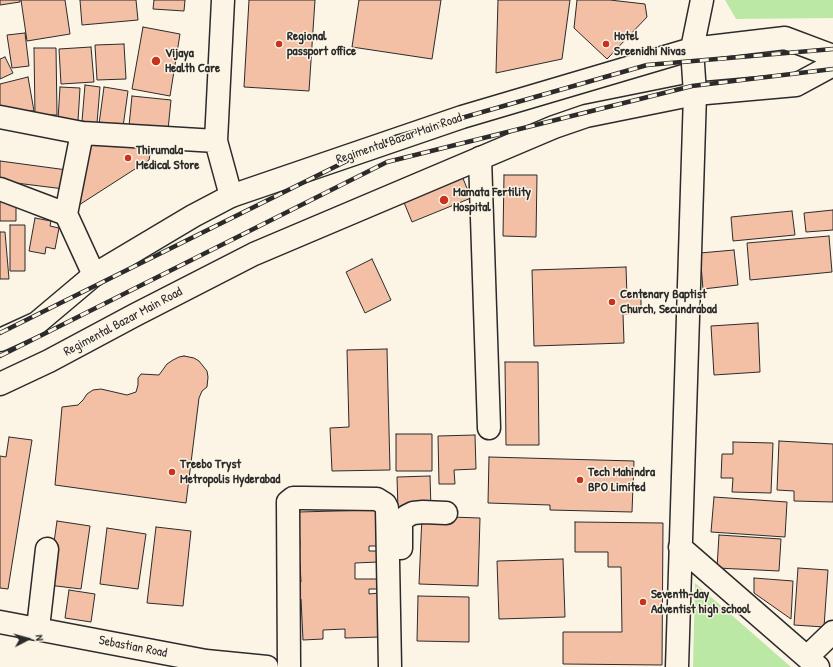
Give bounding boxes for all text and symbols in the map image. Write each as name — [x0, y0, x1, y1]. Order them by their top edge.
place label: Regional passport office — [287, 29, 356, 60]
place label: Hotel Sreenidhi Nivas — [614, 29, 686, 60]
marker: Regional passport office — [274, 39, 284, 49]
marker: Hotel Sreenidhi Nivas — [601, 39, 611, 49]
place label: Vijaya Health Care — [165, 46, 220, 77]
marker: Vijaya Health Care — [150, 55, 162, 67]
street label: Regimental Bazar Main Road — [334, 110, 464, 168]
place label: Thirumala Medical Store — [136, 143, 199, 174]
marker: Thirumala Medical Store — [123, 153, 133, 163]
place label: Mamata Fertility Hospital — [453, 185, 531, 216]
marker: Mamata Fertility Hospital — [438, 194, 450, 206]
street label: Regimental Bazar Main Road — [61, 284, 185, 360]
place label: Centenary Baptist Church, Secundrabad — [620, 287, 717, 318]
marker: Centenary Baptist Church, Secundrabad — [607, 297, 617, 307]
place label: Treebo Tryst Metropolis Hyderabad — [180, 457, 280, 488]
place label: Tech Mahindra BPO Limited — [588, 465, 655, 496]
marker: Treebo Tryst Metropolis Hyderabad — [167, 467, 177, 477]
marker: Tech Mahindra BPO Limited — [575, 475, 585, 485]
place label: Seventh-day Adventist high school — [651, 587, 751, 618]
marker: Seventh-day Adventist high school — [638, 597, 648, 607]
north arrow — [8, 619, 48, 659]
street label: Sebastian Road — [98, 633, 168, 661]
text: N — [33, 634, 47, 641]

